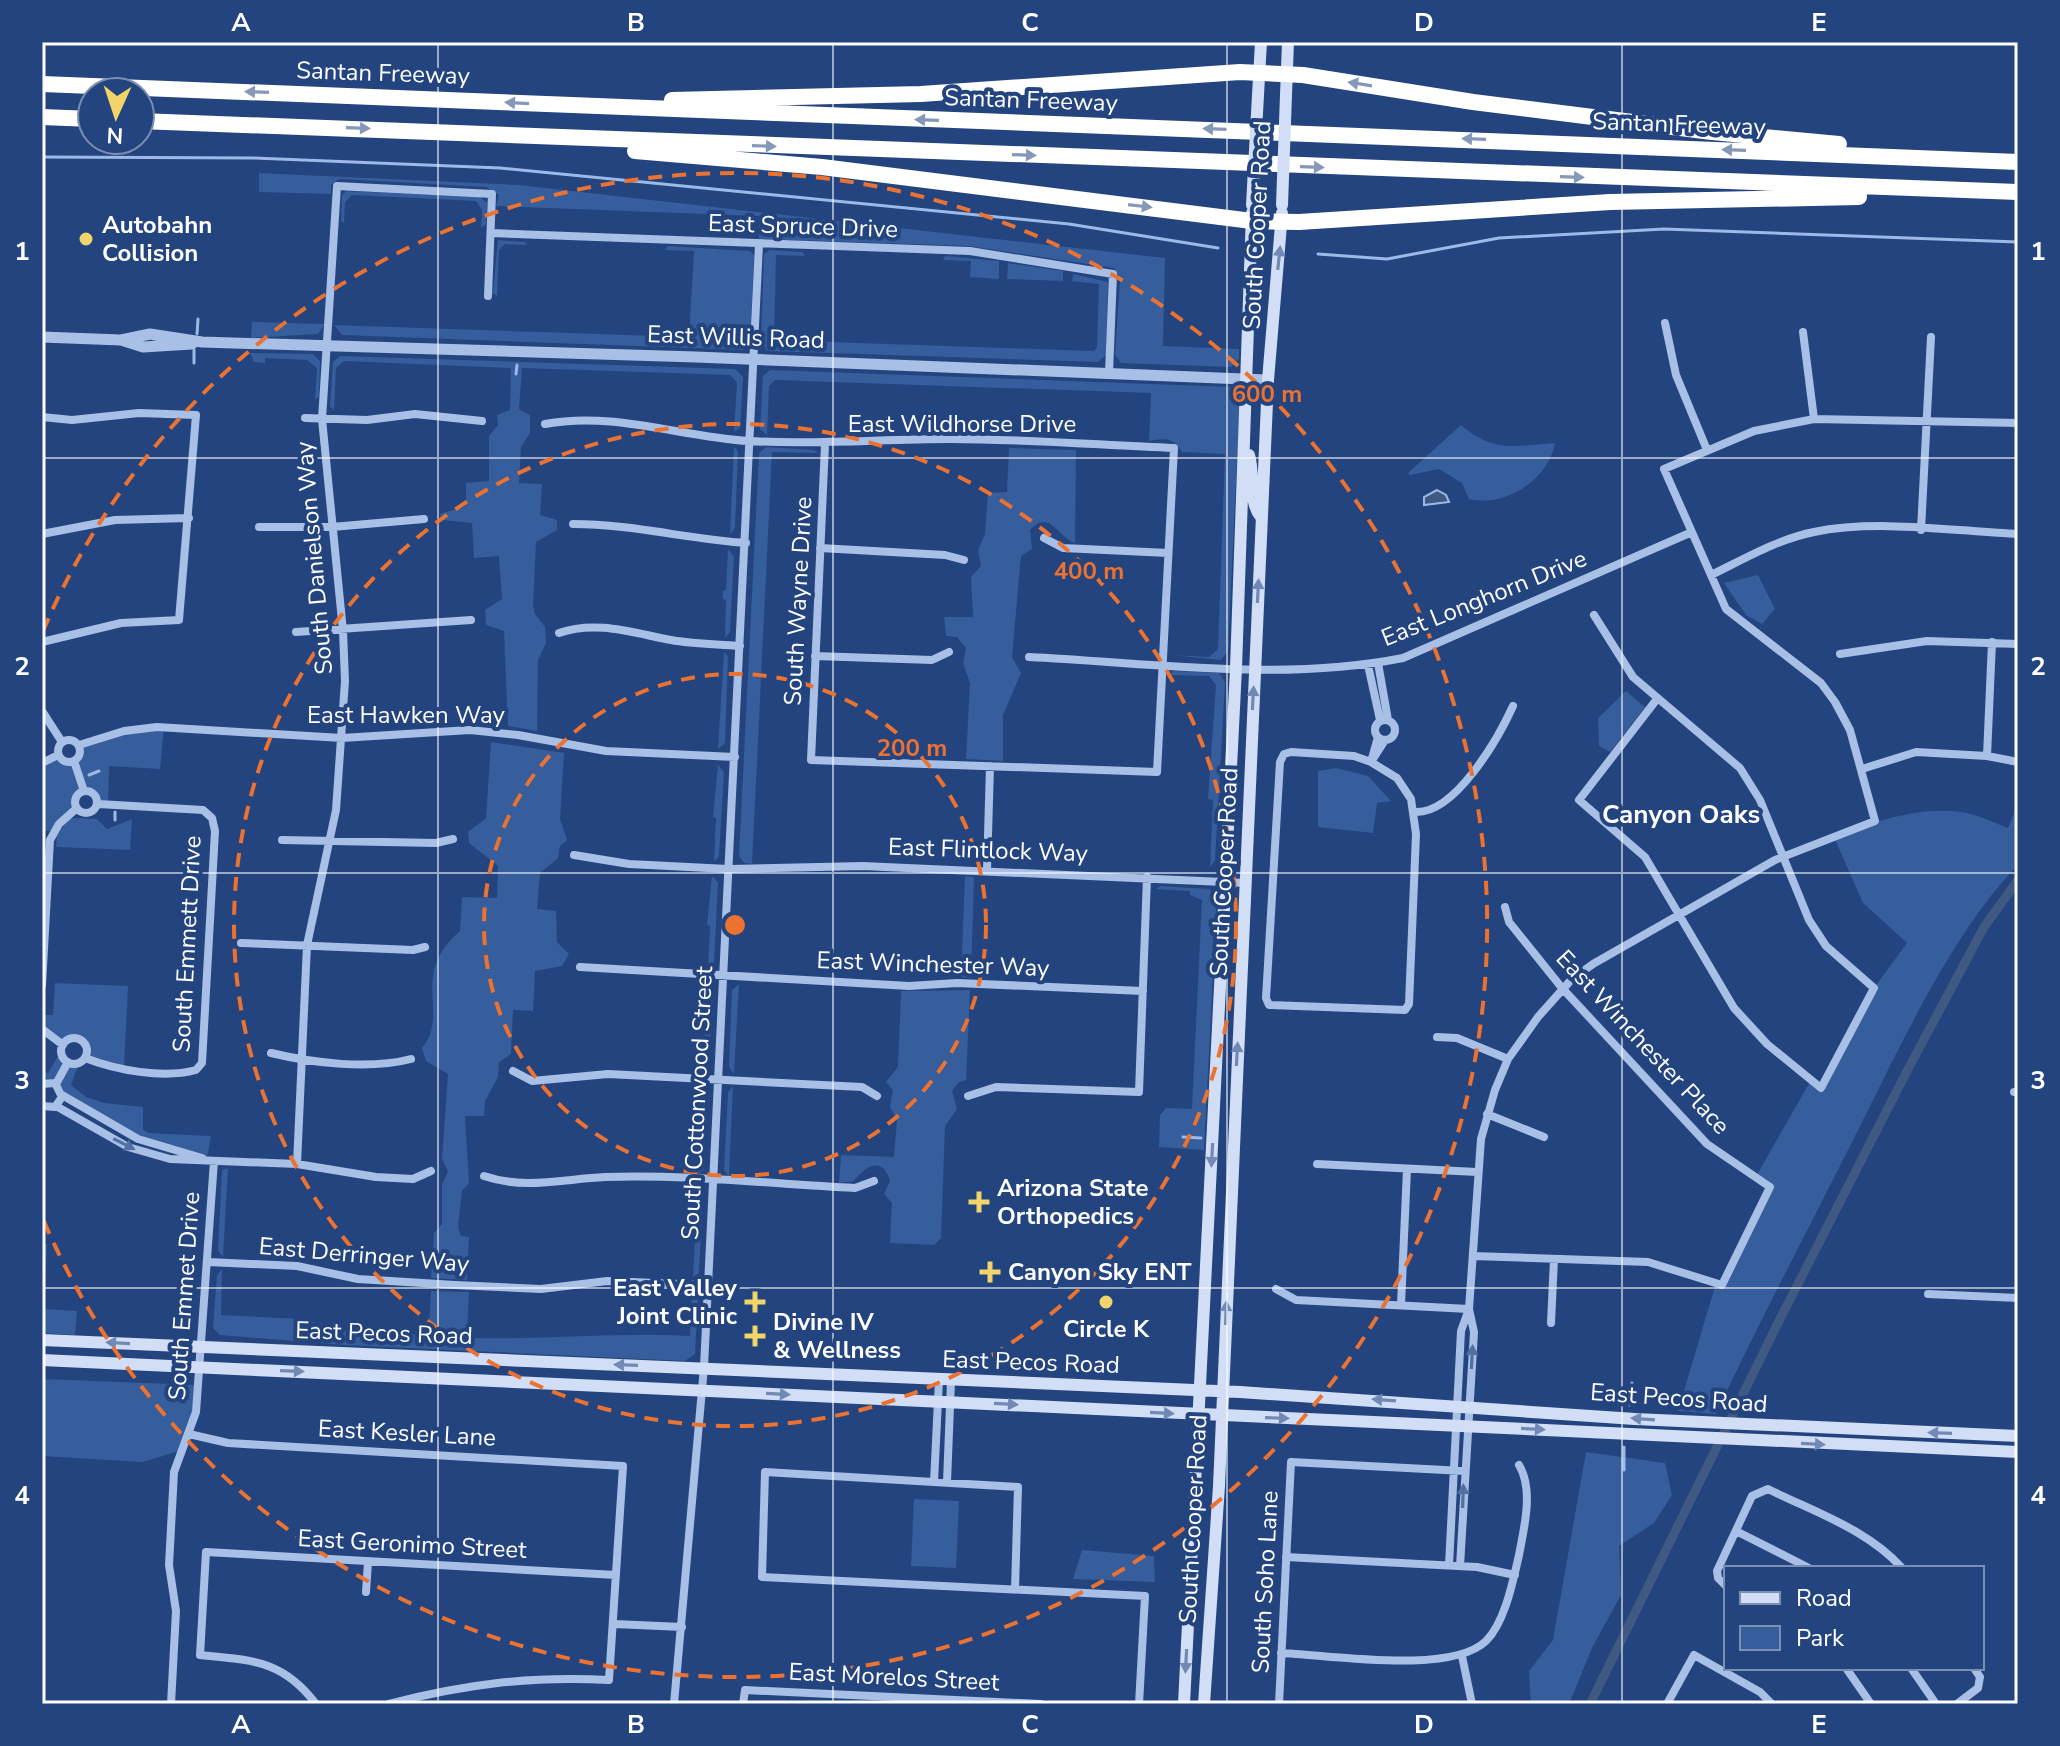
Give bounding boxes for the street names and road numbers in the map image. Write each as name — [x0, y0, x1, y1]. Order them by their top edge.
street label: Santan Freeway — [296, 54, 471, 92]
street label: Santan Freeway — [944, 81, 1119, 119]
street label: Santan Freeway — [1592, 105, 1767, 143]
street label: South Cooper Road — [1236, 120, 1278, 330]
street label: East Spruce Drive — [707, 207, 899, 245]
street label: East Willis Road — [647, 318, 825, 356]
street label: East Wildhorse Drive — [848, 408, 1076, 440]
street label: South Danielson Way — [288, 439, 340, 676]
street label: South Wayne Drive — [777, 496, 819, 706]
street label: East Longhorn Drive — [1377, 542, 1591, 654]
street label: East Hawken Way — [307, 699, 506, 731]
street label: South Cooper Road — [1203, 767, 1245, 977]
street label: East Flintlock Way — [888, 831, 1089, 870]
street label: South Emmett Drive — [165, 835, 209, 1053]
street label: East Winchester Place — [1549, 943, 1737, 1141]
street label: East Winchester Way — [816, 944, 1051, 984]
street label: South Cottonwood Street — [674, 965, 720, 1241]
street label: South Emmet Drive — [161, 1191, 207, 1401]
street label: East Derringer Way — [257, 1230, 471, 1280]
street label: East Pecos Road — [295, 1314, 473, 1352]
street label: East Pecos Road — [942, 1343, 1120, 1381]
street label: East Pecos Road — [1589, 1376, 1769, 1420]
street label: East Kesler Lane — [317, 1412, 497, 1454]
street label: South Cooper Road — [1172, 1414, 1214, 1624]
street label: South Soho Lane — [1244, 1490, 1286, 1674]
street label: East Geronimo Street — [297, 1522, 528, 1566]
street label: East Morelos Street — [788, 1655, 1001, 1699]

